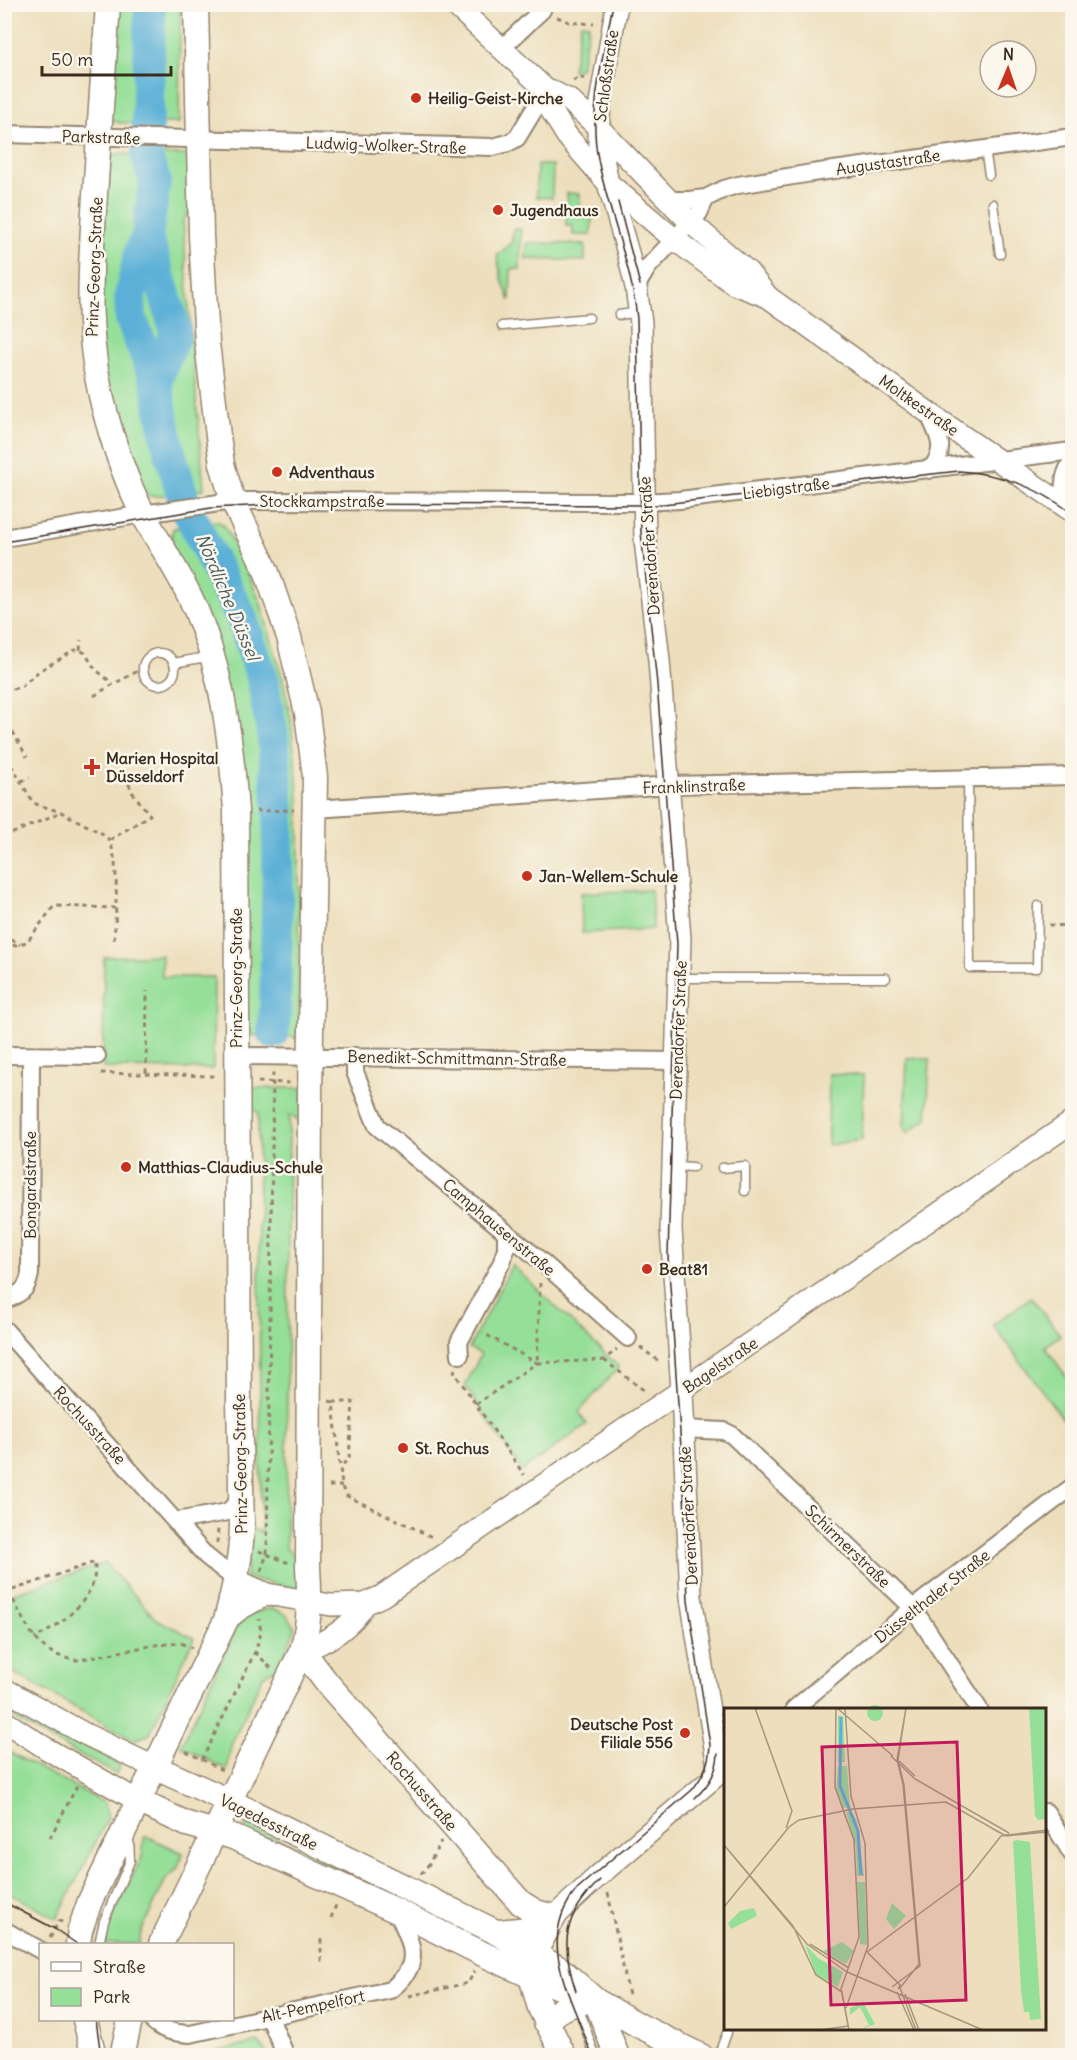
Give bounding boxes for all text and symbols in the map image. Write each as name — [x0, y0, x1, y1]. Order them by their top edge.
street label: Schloßstraße — [590, 29, 622, 123]
scale bar — [42, 39, 171, 77]
north arrow — [978, 39, 1038, 99]
text: N — [1003, 44, 1014, 64]
text: 50 m — [51, 48, 93, 71]
place label: Heilig-Geist-Kirche — [428, 88, 564, 109]
marker: Heilig-Geist-Kirche — [409, 91, 423, 105]
street label: Parkstraße — [61, 126, 141, 148]
street label: Ludwig-Wolker-Straße — [305, 132, 467, 158]
street label: Augustastraße — [835, 145, 941, 179]
street label: Prinz-Georg-Straße — [82, 196, 106, 338]
place label: Jugendhaus — [510, 200, 599, 221]
marker: Jugendhaus — [491, 203, 505, 217]
street label: Moltkestraße — [875, 370, 963, 440]
place label: Adventhaus — [289, 462, 375, 482]
marker: Adventhaus — [270, 465, 284, 479]
street label: Liebigstraße — [741, 473, 831, 503]
street label: Derendorfer Straße — [634, 476, 664, 616]
street label: Stockkampstraße — [259, 491, 385, 511]
water label: Nördliche Düssel — [191, 530, 266, 666]
place label: Marien Hospital Düsseldorf — [106, 748, 218, 786]
marker: Marien Hospital Düsseldorf — [83, 758, 101, 776]
street label: Franklinstraße — [642, 774, 746, 798]
place label: Jan-Wellem-Schule — [539, 866, 679, 886]
marker: Jan-Wellem-Schule — [520, 869, 534, 883]
street label: Prinz-Georg-Straße — [226, 908, 246, 1048]
street label: Derendorfer Straße — [666, 960, 690, 1100]
street label: Benedikt-Schmittmann-Straße — [347, 1046, 567, 1070]
street label: Bongardstraße — [20, 1131, 40, 1239]
place label: Matthias-Claudius-Schule — [138, 1157, 323, 1177]
marker: Matthias-Claudius-Schule — [119, 1160, 133, 1174]
street label: Camphausenstraße — [439, 1174, 559, 1280]
place label: Beat81 — [659, 1259, 708, 1279]
marker: Beat81 — [640, 1262, 654, 1276]
street label: Bagelstraße — [679, 1333, 761, 1397]
street label: Rochusstraße — [50, 1382, 130, 1468]
street label: Prinz-Georg-Straße — [229, 1394, 251, 1534]
place label: St. Rochus — [415, 1438, 489, 1458]
marker: St. Rochus — [396, 1441, 410, 1455]
street label: Derendorfer Straße — [674, 1446, 702, 1586]
street label: Schirmerstraße — [801, 1500, 895, 1592]
street label: Düsselthaler Straße — [870, 1545, 994, 1647]
inset map — [724, 1708, 1047, 2030]
place label: Deutsche Post Filiale 556 — [570, 1714, 674, 1752]
marker: Deutsche Post Filiale 556 — [678, 1726, 692, 1740]
street label: Rochusstraße — [382, 1747, 462, 1835]
street label: Vagedesstraße — [217, 1790, 321, 1854]
legend — [39, 1943, 234, 2021]
text: Straße — [93, 1955, 146, 1978]
text: Park — [93, 1985, 130, 2008]
street label: Alt-Pempelfort — [260, 1985, 367, 2027]

